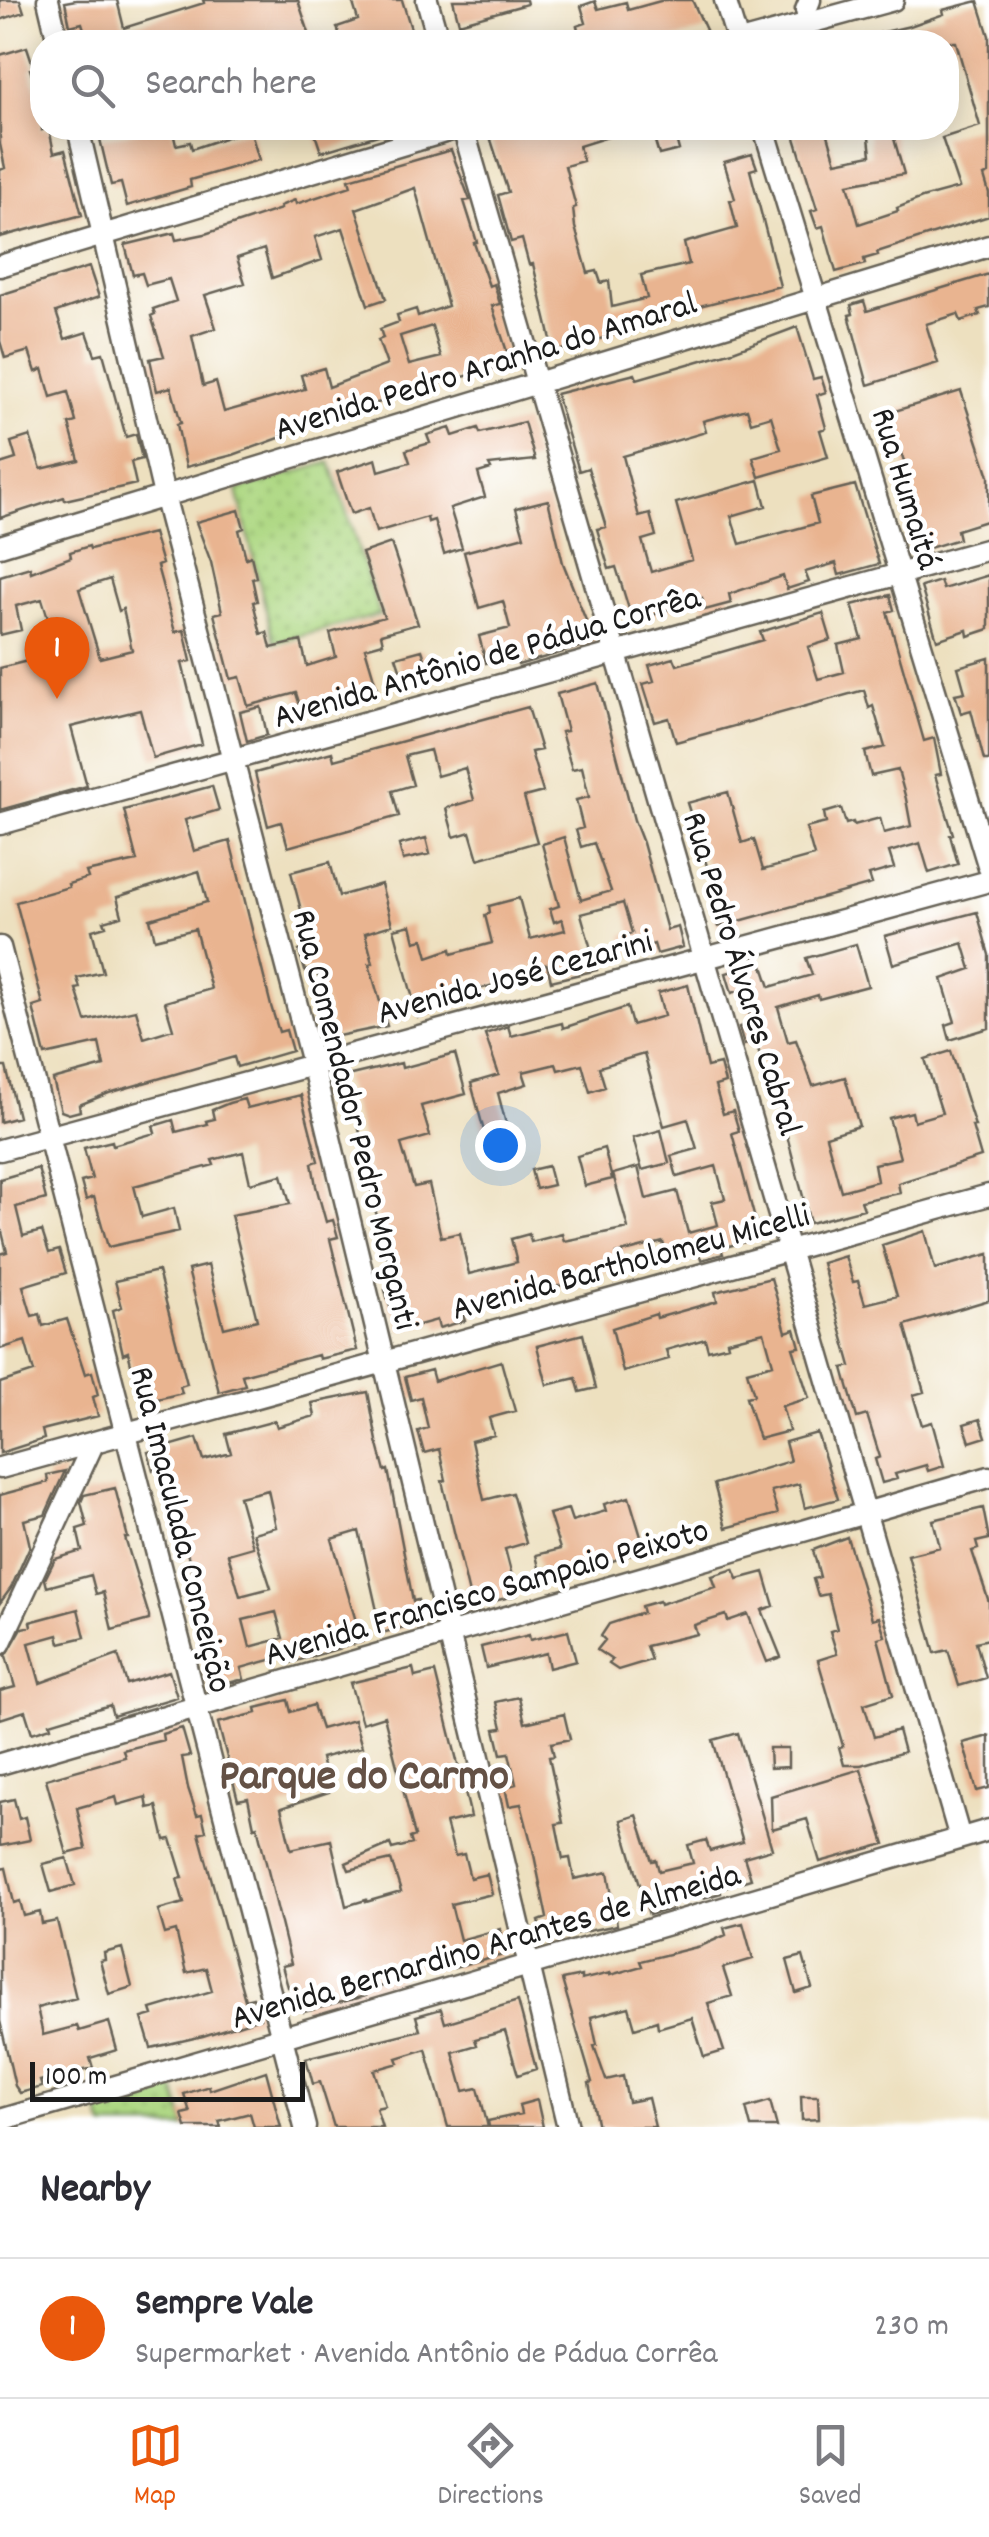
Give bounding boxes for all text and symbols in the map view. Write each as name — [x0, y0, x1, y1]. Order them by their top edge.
search box — [30, 30, 959, 140]
icon: search — [65, 58, 120, 113]
text: Search here — [145, 58, 317, 113]
street label: Avenida Pedro Aranha do Amaral — [269, 281, 704, 457]
street label: Rua Humaitá — [855, 402, 952, 577]
street label: Avenida Antônio de Pádua Corrêa — [268, 575, 707, 745]
pin: 1 — [24, 616, 90, 699]
street label: Rua Pedro Álvares Cabral — [666, 806, 812, 1142]
street label: Rua Comendador Pedro Morganti — [276, 905, 429, 1336]
street label: Avenida José Cezarini — [372, 919, 658, 1041]
your location — [475, 1120, 526, 1171]
street label: Avenida Bartholomeu Micelli — [447, 1193, 816, 1337]
street label: Rua Imaculada Conceição — [113, 1362, 243, 1699]
street label: Avenida Francisco Sampaio Peixoto — [260, 1507, 715, 1682]
district label: Parque do Carmo — [219, 1747, 509, 1811]
street label: Avenida Bernardino Arantes de Almeida — [226, 1852, 747, 2046]
scale bar — [30, 2057, 305, 2102]
text: 100 m — [45, 2059, 107, 2099]
text: Nearby — [40, 2162, 150, 2222]
text: Sempre Vale — [135, 2278, 314, 2333]
text: 1 — [69, 2305, 76, 2351]
text: 230 m — [874, 2305, 949, 2351]
text: Supermarket · Avenida Antônio de Pádua Corrêa — [135, 2333, 718, 2379]
tab: Map — [128, 2418, 183, 2518]
tab: Directions — [438, 2418, 544, 2518]
tab: Saved — [799, 2418, 861, 2518]

